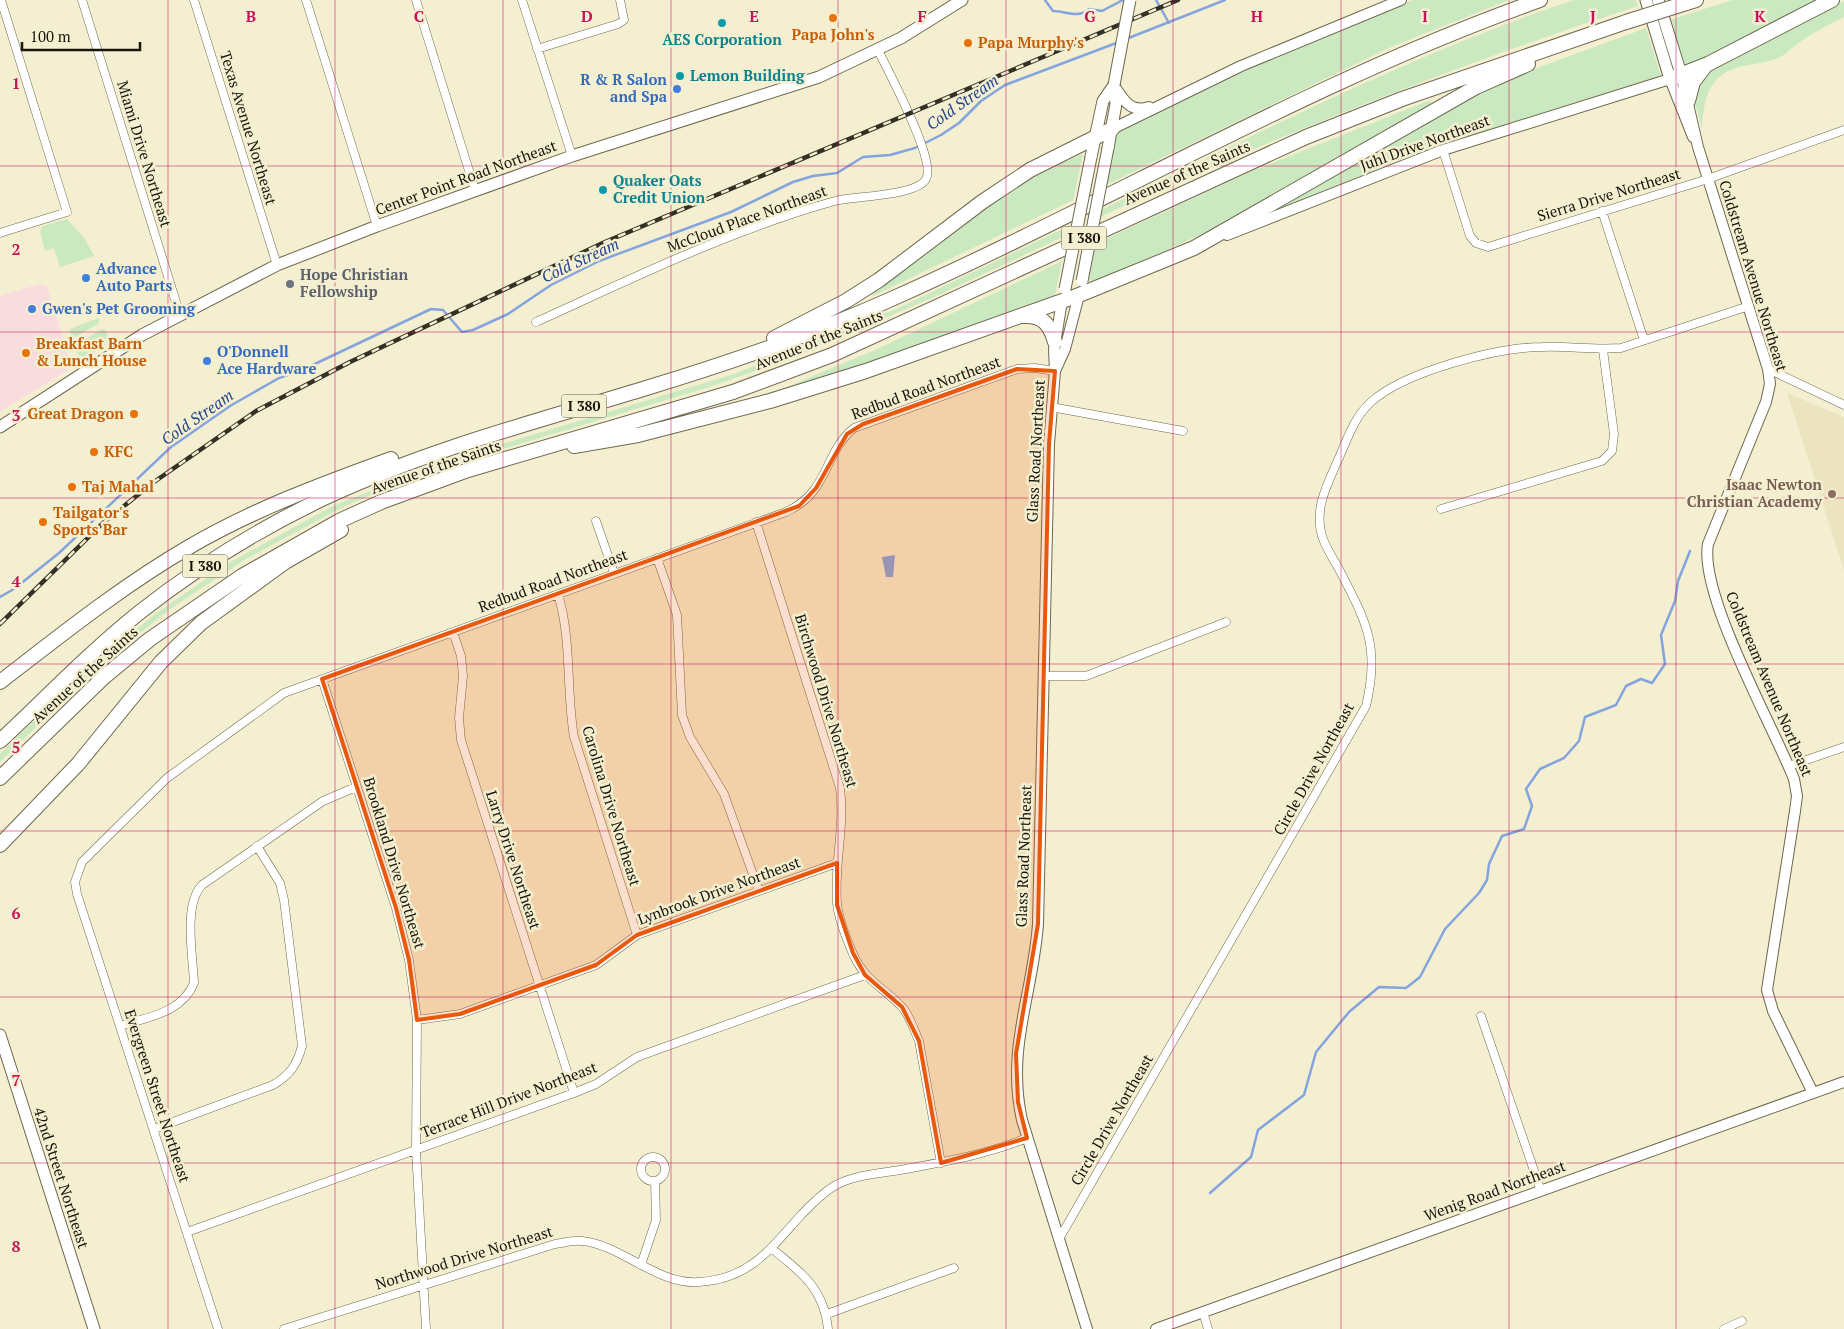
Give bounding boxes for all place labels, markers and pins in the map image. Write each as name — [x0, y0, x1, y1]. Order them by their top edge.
marker: Papa John's — [827, 12, 839, 24]
marker: AES Corporation — [716, 17, 728, 29]
place label: Papa John's — [791, 24, 875, 44]
place label: AES Corporation — [662, 29, 782, 49]
place label: Papa Murphy's — [978, 32, 1084, 52]
marker: Papa Murphy's — [962, 37, 974, 49]
place label: Lemon Building — [690, 65, 805, 85]
place label: R & R Salon and Spa — [580, 69, 668, 106]
marker: Lemon Building — [674, 70, 686, 82]
marker: R & R Salon and Spa — [671, 83, 683, 95]
place label: Quaker Oats Credit Union — [613, 170, 706, 207]
marker: Quaker Oats Credit Union — [597, 184, 609, 196]
place label: Advance Auto Parts — [96, 258, 173, 295]
place label: Hope Christian Fellowship — [300, 264, 409, 301]
marker: Advance Auto Parts — [80, 272, 92, 284]
marker: Hope Christian Fellowship — [284, 278, 296, 290]
place label: Gwen's Pet Grooming — [42, 298, 196, 318]
marker: Gwen's Pet Grooming — [26, 303, 38, 315]
place label: Breakfast Barn & Lunch House — [36, 333, 147, 370]
place label: O'Donnell Ace Hardware — [217, 341, 317, 378]
marker: Breakfast Barn & Lunch House — [20, 347, 32, 359]
marker: O'Donnell Ace Hardware — [201, 355, 213, 367]
place label: Great Dragon — [28, 403, 124, 423]
marker: Great Dragon — [128, 408, 140, 420]
place label: KFC — [104, 441, 133, 461]
marker: KFC — [88, 446, 100, 458]
place label: Isaac Newton Christian Academy — [1687, 474, 1823, 511]
place label: Taj Mahal — [82, 476, 154, 496]
marker: Taj Mahal — [66, 481, 78, 493]
marker: Isaac Newton Christian Academy — [1826, 488, 1838, 500]
place label: Tailgator's Sports Bar — [53, 502, 129, 539]
marker: Tailgator's Sports Bar — [37, 516, 49, 528]

